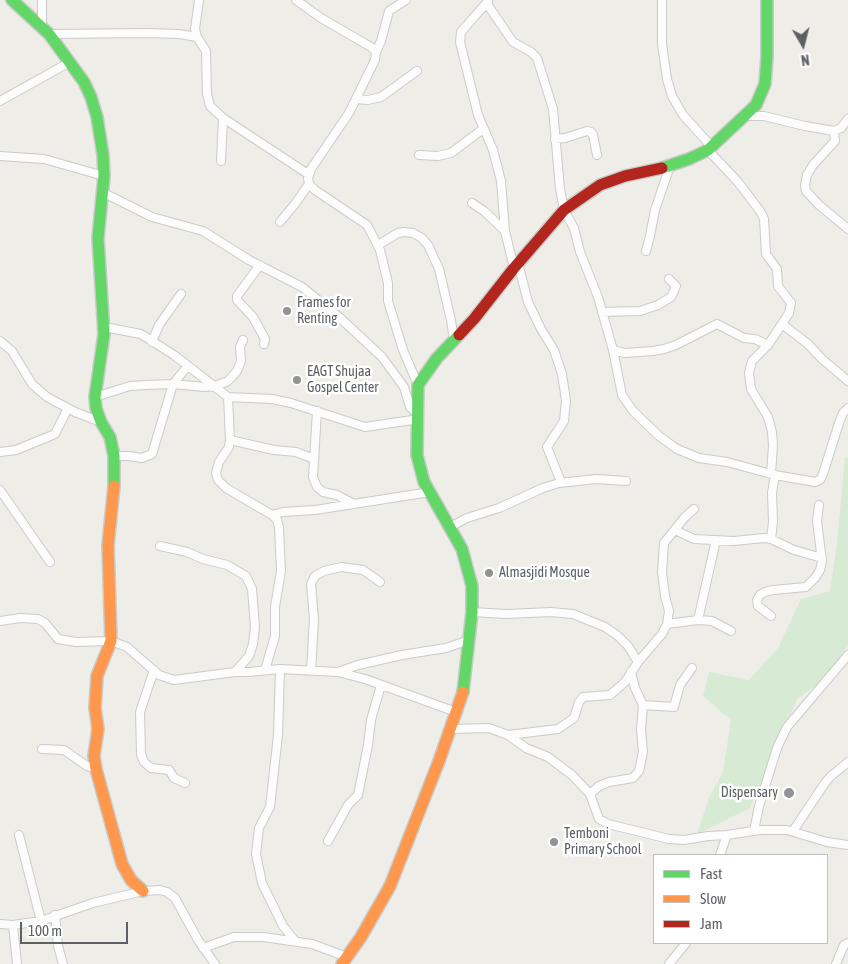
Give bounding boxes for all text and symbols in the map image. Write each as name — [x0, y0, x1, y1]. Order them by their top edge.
north arrow — [778, 20, 828, 70]
text: N — [800, 51, 810, 68]
place label: Frames for Renting — [297, 295, 351, 328]
marker: Frames for Renting — [281, 305, 293, 317]
place label: EAGT Shujaa Gospel Center — [307, 364, 378, 397]
marker: EAGT Shujaa Gospel Center — [291, 374, 303, 386]
place label: Almasjidi Mosque — [499, 565, 590, 581]
marker: Almasjidi Mosque — [483, 567, 495, 579]
place label: Dispensary — [721, 785, 778, 801]
marker: Dispensary — [782, 786, 796, 800]
place label: Temboni Primary School — [564, 826, 641, 859]
marker: Temboni Primary School — [548, 836, 560, 848]
legend — [653, 854, 828, 944]
text: Fast — [700, 865, 722, 882]
text: Slow — [700, 890, 726, 907]
scale bar — [22, 912, 130, 944]
text: Jam — [700, 915, 723, 932]
text: 100 m — [28, 922, 62, 939]

